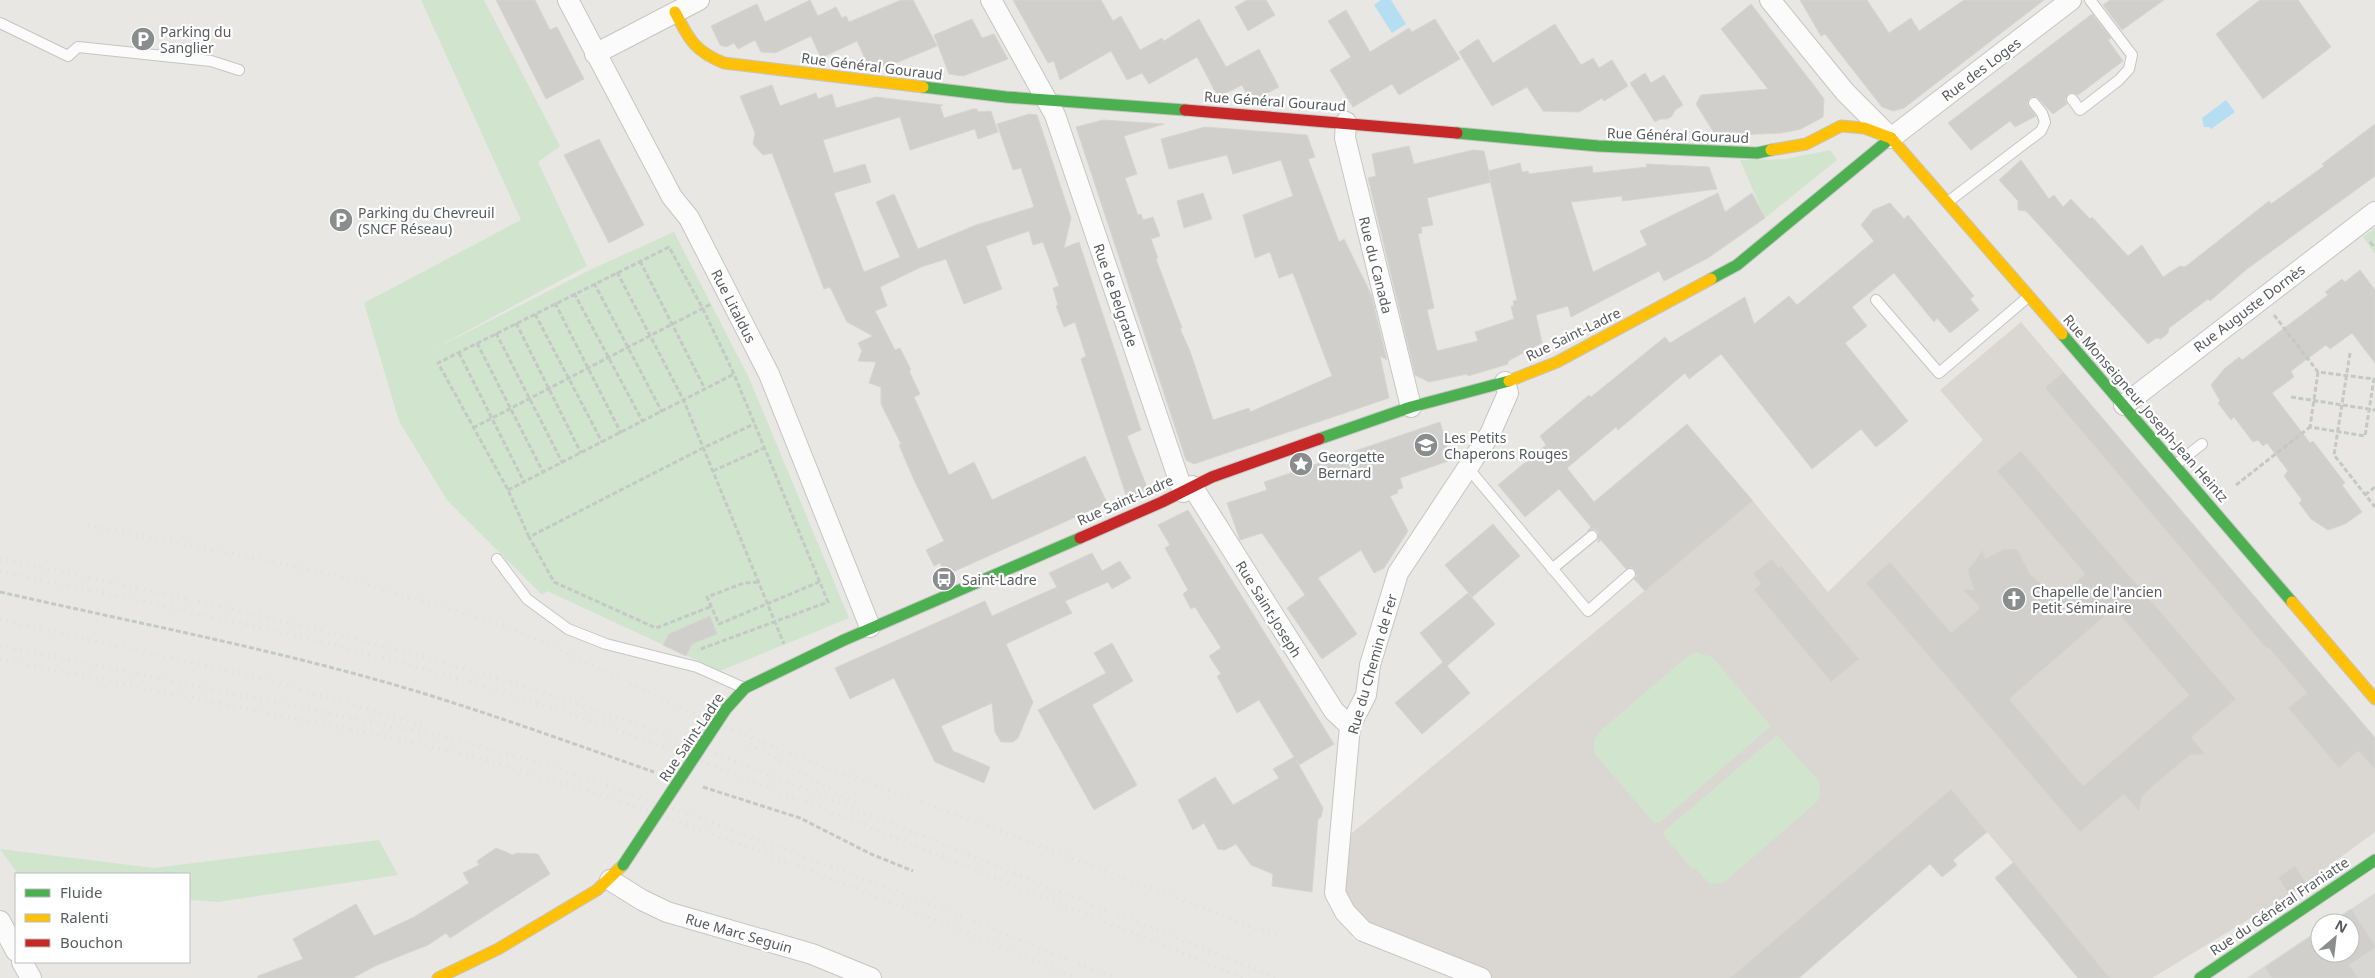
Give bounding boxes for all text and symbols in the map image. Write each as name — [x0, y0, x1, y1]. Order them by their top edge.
place label: Parking du Sanglier — [160, 22, 231, 57]
parking icon: Parking du Sanglier — [130, 26, 156, 52]
street label: Rue des Loges — [1937, 33, 2025, 105]
street label: Rue Général Gouraud — [800, 48, 944, 84]
street label: Rue Général Gouraud — [1203, 87, 1347, 115]
street label: Rue Général Gouraud — [1607, 123, 1749, 147]
place label: Parking du Chevreuil (SNCF Réseau) — [358, 203, 495, 238]
parking icon: Parking du Chevreuil (SNCF Réseau) — [328, 207, 354, 233]
street label: Rue du Canada — [1355, 214, 1397, 316]
street label: Rue de Belgrade — [1089, 241, 1143, 349]
street label: Rue Auguste Dornès — [2189, 260, 2309, 356]
street label: Rue Litaldus — [707, 266, 761, 346]
street label: Rue Saint-Ladre — [1522, 303, 1624, 365]
street label: Rue Monseigneur Joseph-Jean Heintz — [2059, 310, 2233, 506]
place label: Les Petits Chaperons Rouges — [1444, 428, 1568, 463]
school or university icon: Les Petits Chaperons Rouges — [1413, 432, 1439, 458]
place label: Georgette Bernard — [1318, 447, 1385, 482]
place icon: Georgette Bernard — [1288, 451, 1314, 477]
street label: Rue Saint-Ladre — [1074, 470, 1176, 530]
street label: Rue Saint-Joseph — [1232, 557, 1306, 661]
bus stop icon: Saint-Ladre — [931, 566, 957, 592]
place label: Saint-Ladre — [962, 570, 1037, 589]
place label: Chapelle de l'ancien Petit Séminaire — [2032, 582, 2162, 617]
church icon: Chapelle de l'ancien Petit Séminaire — [2001, 586, 2027, 612]
street label: Rue du Chemin de Fer — [1343, 591, 1401, 736]
street label: Rue Saint-Ladre — [654, 689, 728, 785]
street label: Rue du Général Franiatte — [2206, 852, 2352, 960]
legend — [15, 873, 190, 963]
text: Fluide — [60, 882, 102, 902]
text: Ralenti — [60, 907, 109, 927]
street label: Rue Marc Seguin — [683, 909, 795, 957]
north arrow — [2310, 913, 2360, 963]
text: N — [2332, 915, 2351, 937]
text: Bouchon — [60, 932, 123, 952]

